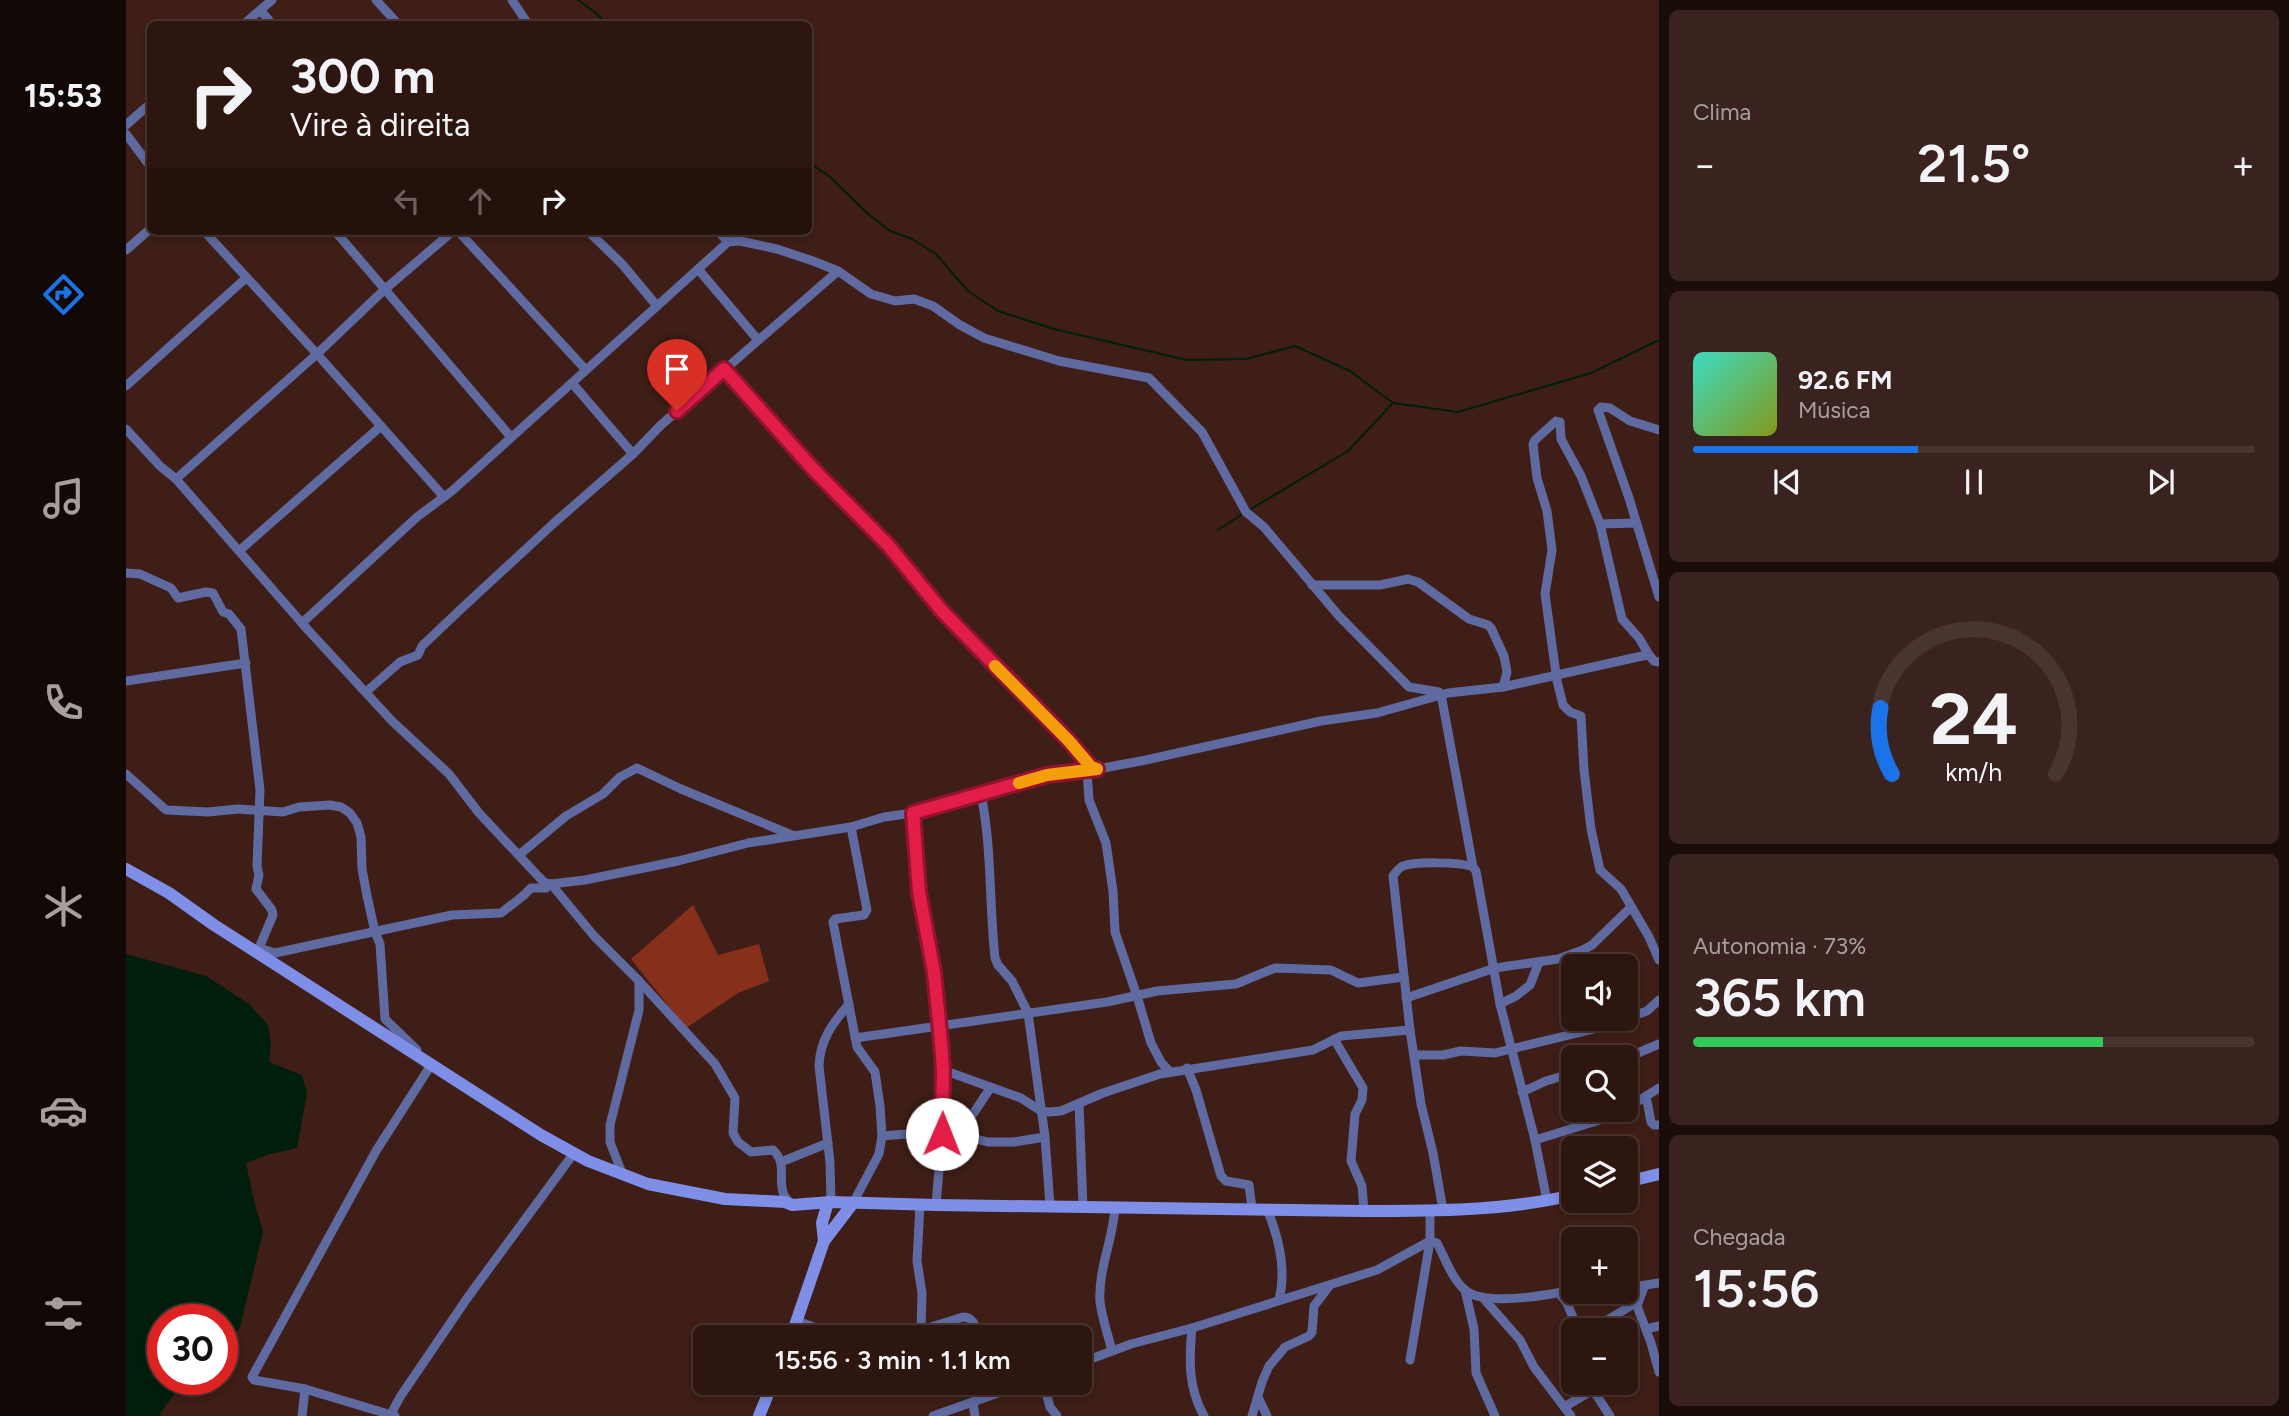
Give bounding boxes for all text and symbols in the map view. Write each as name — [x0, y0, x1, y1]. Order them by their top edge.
text: 300 m — [290, 46, 435, 105]
icon: right — [175, 49, 266, 140]
text: 15:53 — [24, 77, 102, 115]
text: Clima — [1693, 98, 1751, 126]
text: Vire à direita — [290, 106, 470, 144]
text: 21.5° — [1917, 133, 2031, 195]
text: − — [1693, 142, 1717, 188]
text: + — [2231, 142, 2255, 188]
icon: left — [388, 182, 426, 220]
icon: ahead — [461, 182, 499, 220]
icon: right — [534, 182, 572, 220]
icon: directions — [39, 270, 88, 319]
pin — [647, 339, 707, 411]
icon: arrive — [658, 350, 696, 388]
text: 92.6 FM — [1798, 364, 1893, 396]
text: Música — [1798, 396, 1871, 424]
icon: previous — [1768, 463, 1806, 501]
icon: pause — [1955, 463, 1993, 501]
icon: next — [2142, 463, 2180, 501]
icon: music — [39, 474, 88, 523]
text: 24 — [1930, 675, 2018, 762]
icon: phone — [39, 678, 88, 727]
text: km/h — [1945, 757, 2003, 787]
icon: climate — [39, 882, 88, 931]
text: Autonomia · 73% — [1693, 932, 1866, 960]
map controls — [1561, 954, 1638, 1395]
button: sound — [1561, 954, 1638, 1031]
text: 365 km — [1693, 967, 1866, 1029]
button: search — [1561, 1045, 1638, 1122]
icon: car — [39, 1086, 88, 1135]
position arrow — [905, 1097, 979, 1171]
button: layers — [1561, 1136, 1638, 1213]
text: Chegada — [1693, 1223, 1785, 1251]
button: + — [1561, 1227, 1638, 1304]
text: 15:56 — [1693, 1258, 1819, 1320]
icon: filters — [39, 1289, 88, 1338]
speed limit sign: 30 — [147, 1304, 238, 1395]
button: − — [1561, 1318, 1638, 1395]
text: 15:56 · 3 min · 1.1 km — [775, 1344, 1010, 1376]

